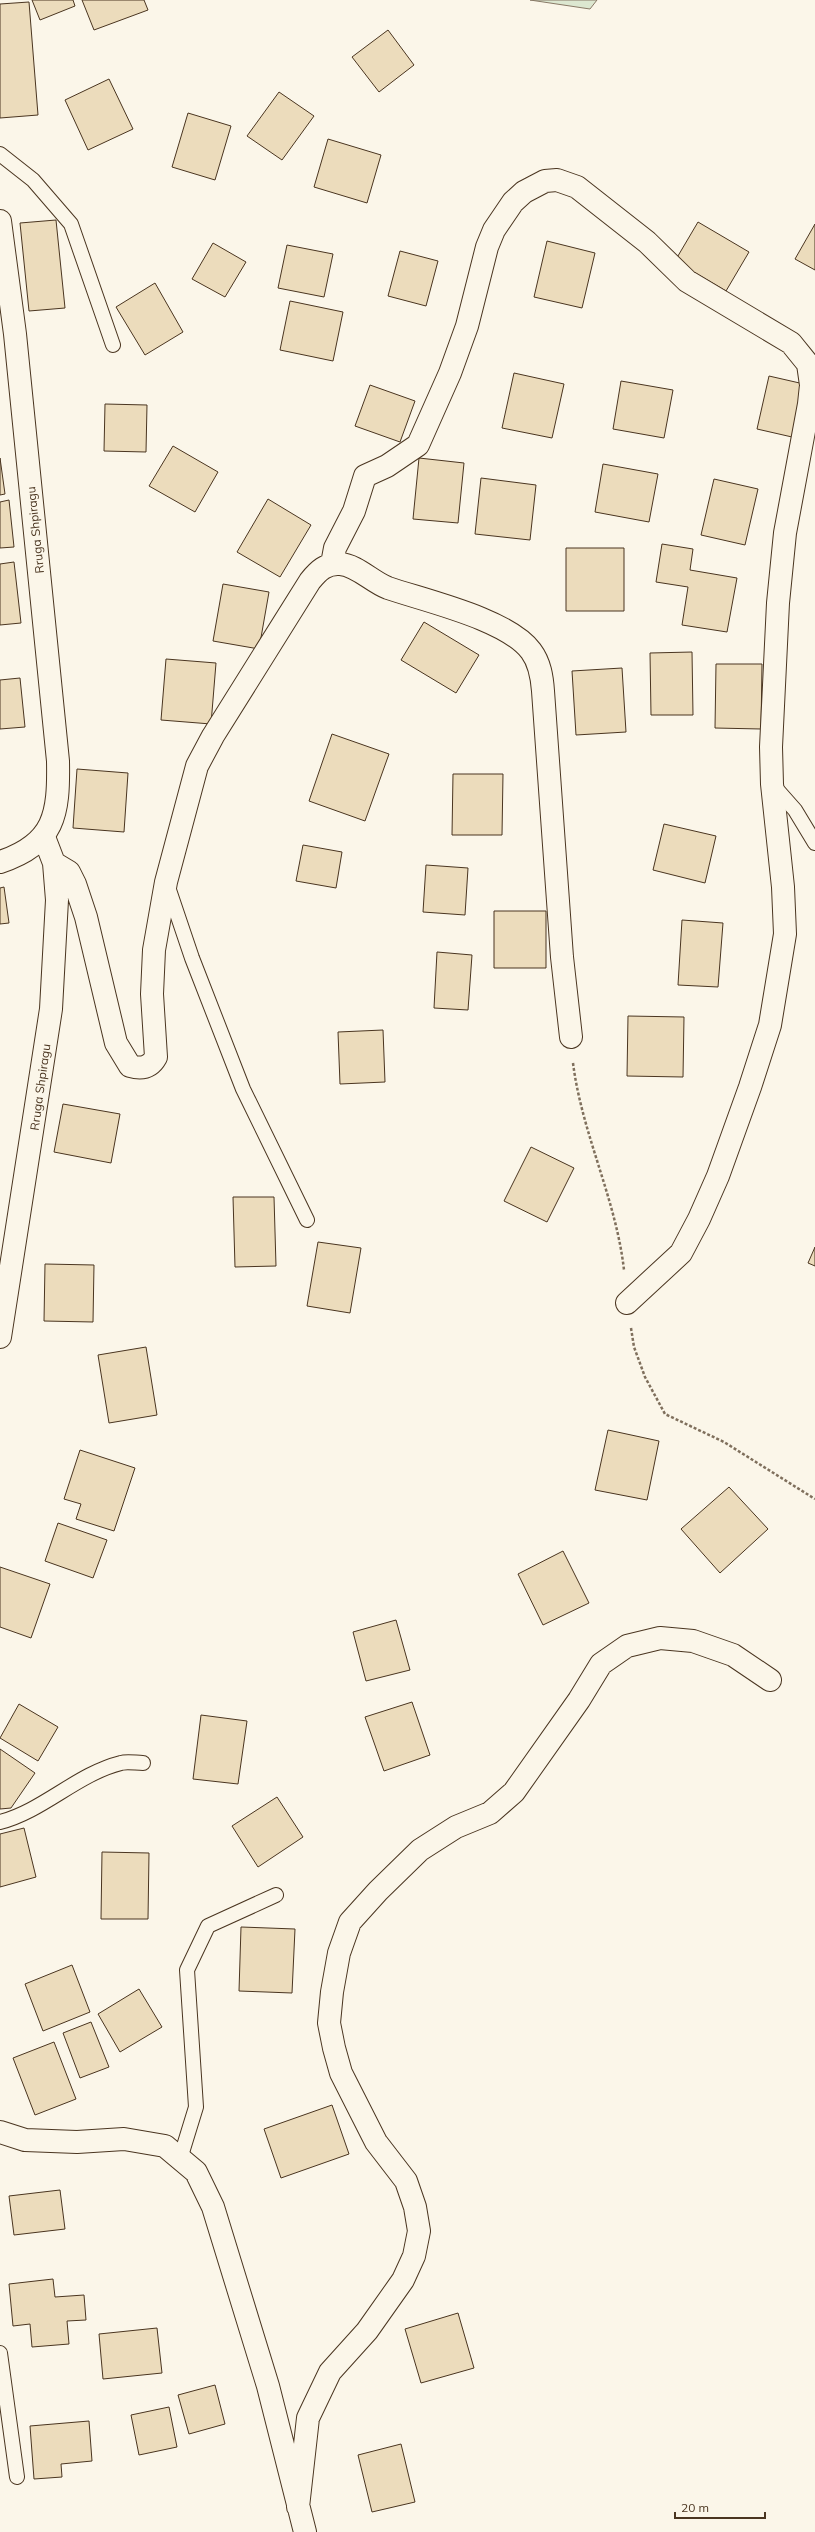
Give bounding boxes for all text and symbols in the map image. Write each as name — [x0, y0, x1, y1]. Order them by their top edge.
street label: Rruga Shpiragu — [23, 486, 47, 574]
street label: Rruga Shpiragu — [26, 1043, 54, 1131]
scale bar — [675, 2494, 765, 2520]
text: 20 m — [681, 2500, 709, 2515]

